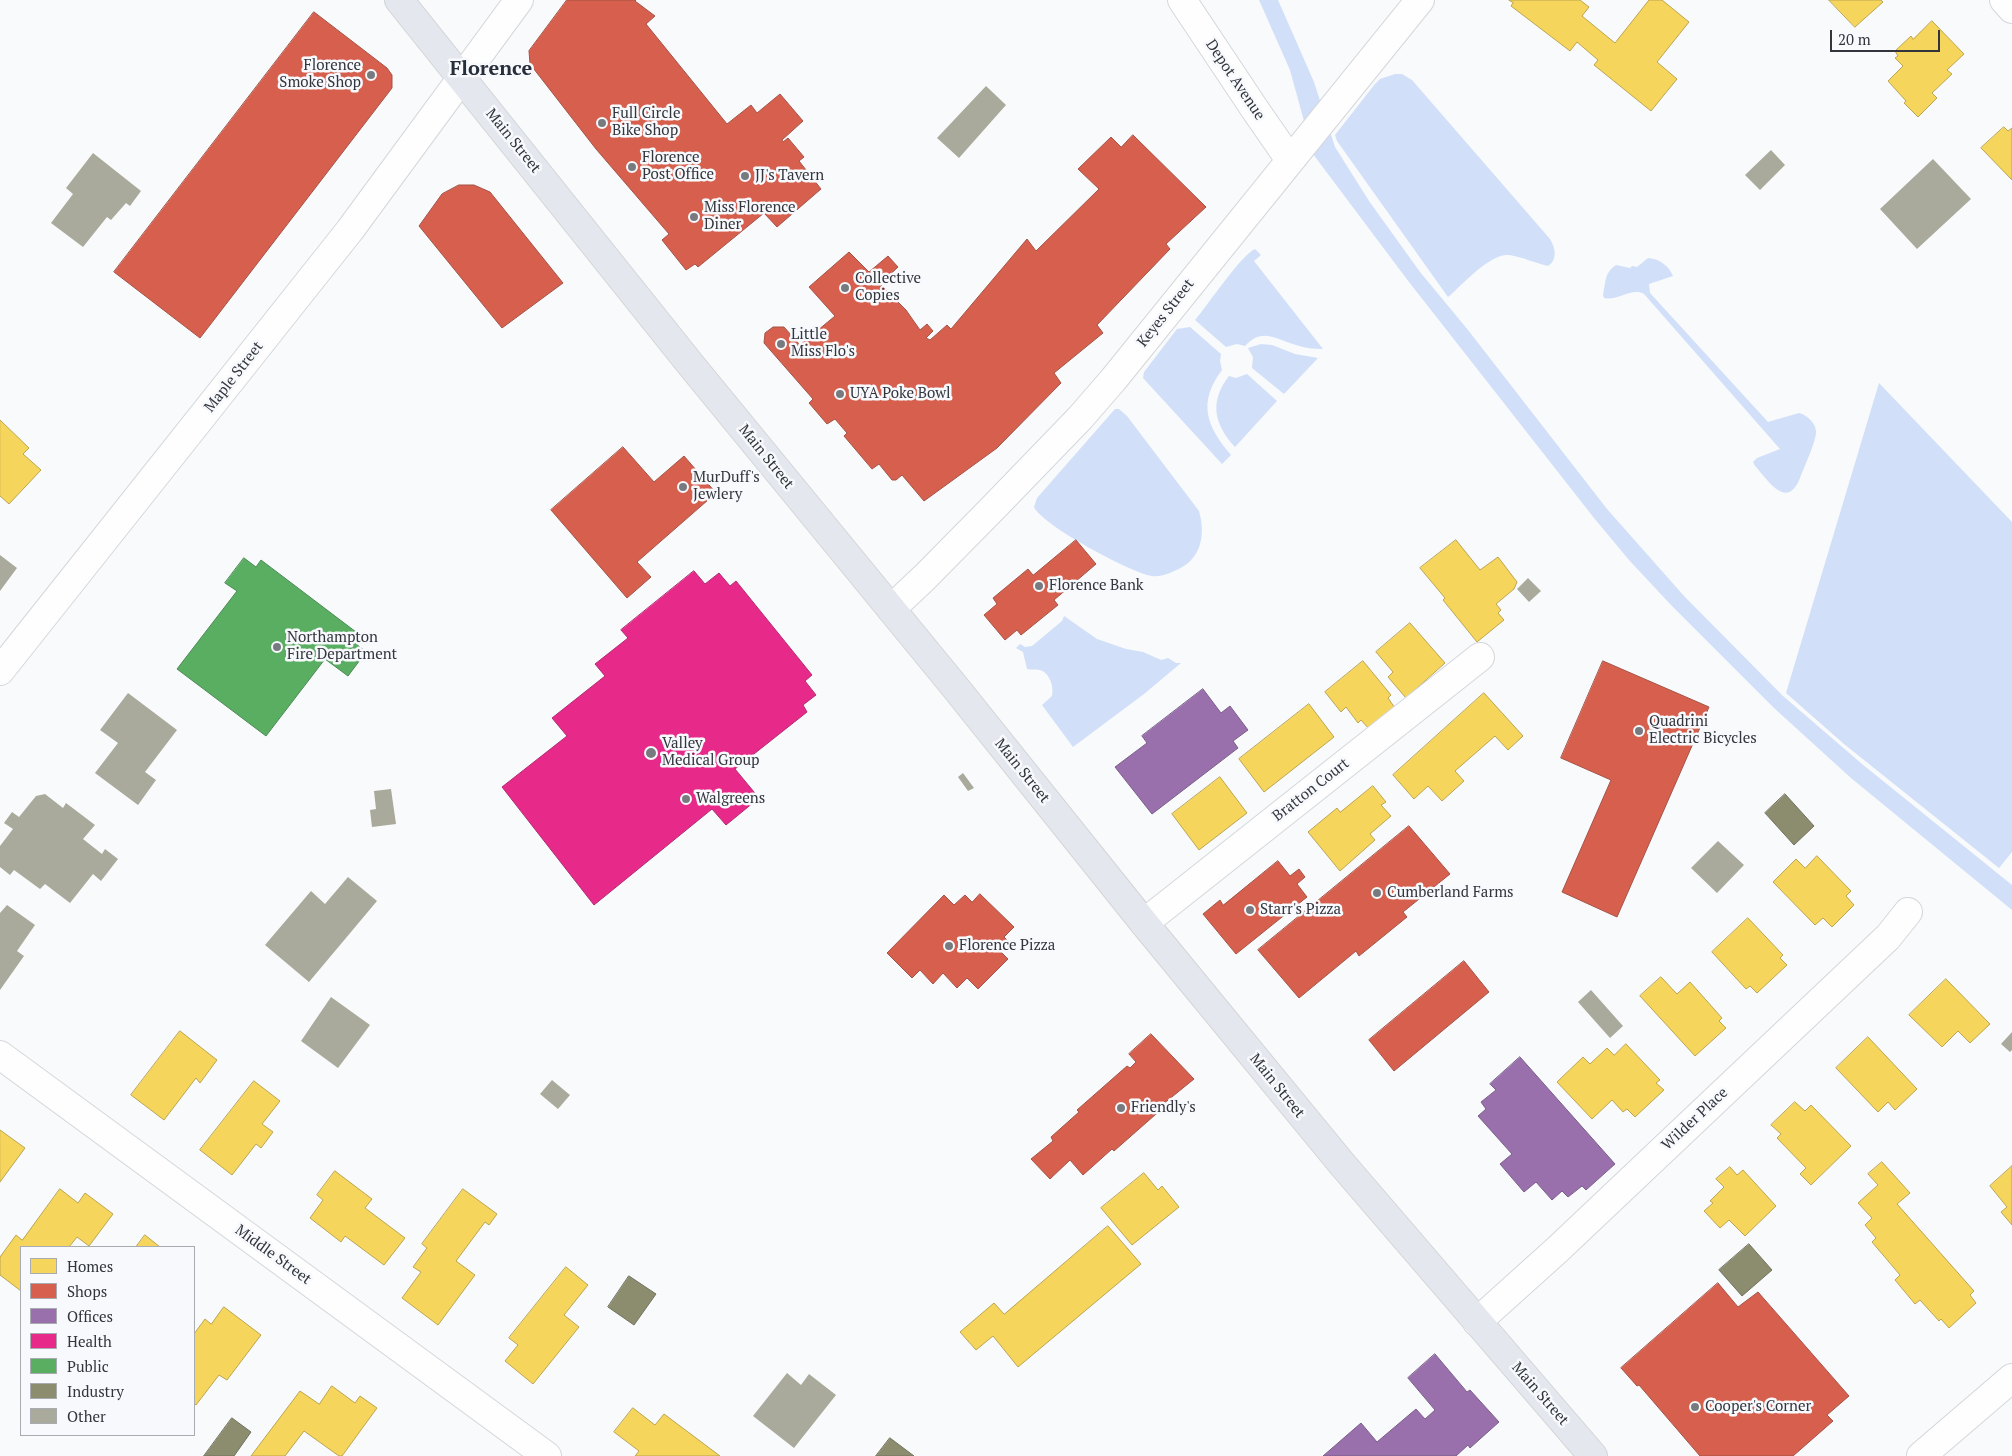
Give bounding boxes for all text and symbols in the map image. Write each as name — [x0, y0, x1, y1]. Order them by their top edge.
scale bar — [1832, 20, 1942, 52]
text: 20 m — [1838, 29, 1871, 49]
street label: Depot Avenue — [1202, 36, 1268, 124]
place label: Florence Smoke Shop — [279, 57, 361, 92]
district label: Florence — [450, 57, 532, 81]
marker: Florence Smoke Shop — [365, 69, 377, 81]
street label: Main Street — [482, 105, 544, 177]
place label: Full Circle Bike Shop — [612, 105, 680, 140]
marker: Full Circle Bike Shop — [596, 117, 608, 129]
place label: Florence Post Office — [642, 149, 714, 184]
marker: Florence Post Office — [626, 161, 638, 173]
place label: JJ's Tavern — [755, 167, 824, 185]
marker: JJ's Tavern — [739, 170, 751, 182]
place label: Miss Florence Diner — [704, 199, 796, 234]
marker: Miss Florence Diner — [688, 211, 700, 223]
place label: Collective Copies — [855, 270, 921, 305]
street label: Keyes Street — [1134, 275, 1198, 351]
marker: Collective Copies — [839, 282, 851, 294]
place label: Little Miss Flo's — [791, 326, 855, 361]
street label: Maple Street — [201, 338, 267, 416]
marker: Little Miss Flo's — [775, 338, 787, 350]
place label: UYA Poke Bowl — [850, 385, 951, 403]
marker: UYA Poke Bowl — [834, 388, 846, 400]
street label: Main Street — [735, 421, 797, 493]
place label: MurDuff's Jewlery — [693, 469, 760, 504]
marker: MurDuff's Jewlery — [677, 481, 689, 493]
place label: Florence Bank — [1049, 577, 1144, 595]
marker: Florence Bank — [1033, 580, 1045, 592]
place label: Northampton Fire Department — [287, 629, 397, 664]
marker: Northampton Fire Department — [271, 641, 283, 653]
place label: Quadrini Electric Bicycles — [1649, 713, 1757, 748]
marker: Quadrini Electric Bicycles — [1633, 725, 1645, 737]
place label: Valley Medical Group — [662, 735, 760, 770]
street label: Main Street — [991, 735, 1053, 807]
marker: Valley Medical Group — [644, 746, 658, 760]
street label: Bratton Court — [1269, 755, 1353, 825]
place label: Walgreens — [696, 790, 765, 808]
marker: Walgreens — [680, 793, 692, 805]
place label: Cumberland Farms — [1387, 884, 1514, 902]
marker: Cumberland Farms — [1371, 887, 1383, 899]
place label: Starr's Pizza — [1260, 901, 1341, 919]
marker: Starr's Pizza — [1244, 904, 1256, 916]
place label: Florence Pizza — [959, 937, 1055, 955]
marker: Florence Pizza — [943, 940, 955, 952]
street label: Main Street — [1246, 1050, 1308, 1122]
street label: Wilder Place — [1658, 1084, 1732, 1154]
place label: Friendly's — [1131, 1099, 1196, 1117]
marker: Friendly's — [1115, 1102, 1127, 1114]
street label: Middle Street — [231, 1221, 315, 1289]
legend — [20, 1246, 195, 1436]
text: Homes — [67, 1256, 113, 1276]
text: Shops — [67, 1281, 107, 1301]
text: Offices — [67, 1306, 113, 1326]
text: Health — [67, 1331, 112, 1351]
text: Public — [67, 1356, 109, 1376]
street label: Main Street — [1508, 1359, 1572, 1429]
text: Industry — [67, 1381, 124, 1401]
place label: Cooper's Corner — [1705, 1398, 1811, 1416]
marker: Cooper's Corner — [1689, 1401, 1701, 1413]
text: Other — [67, 1406, 106, 1426]

